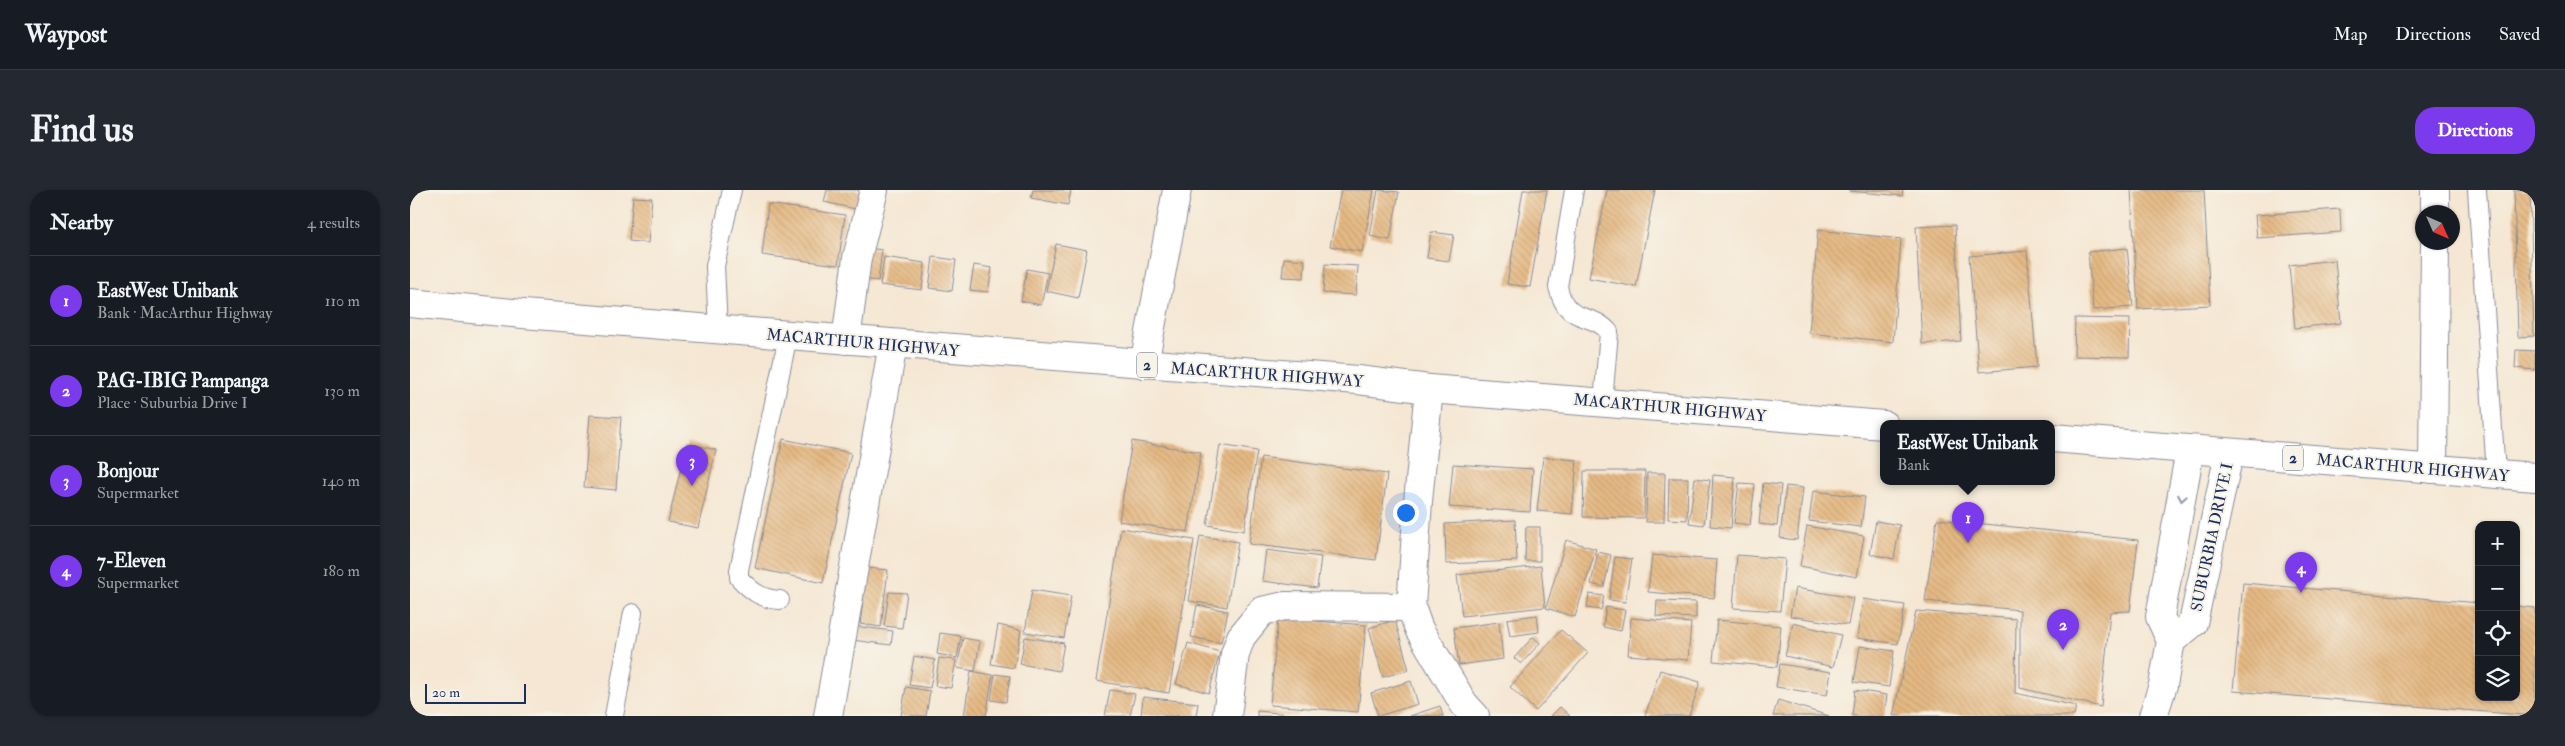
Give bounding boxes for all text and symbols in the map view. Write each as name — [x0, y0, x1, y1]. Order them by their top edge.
text: Waypost — [25, 19, 107, 50]
text: Map — [2334, 23, 2367, 46]
text: Directions — [2395, 23, 2471, 46]
text: Saved — [2499, 23, 2540, 46]
button: Directions — [2415, 107, 2535, 154]
text: Find us — [30, 108, 134, 152]
north arrow — [2415, 205, 2460, 250]
text: Nearby — [50, 209, 113, 236]
text: 4 results — [307, 213, 360, 233]
text: EastWest Unibank — [97, 279, 238, 303]
text: 1 — [63, 291, 69, 311]
text: 110 m — [325, 291, 360, 311]
text: Bank · MacArthur Highway — [97, 303, 272, 323]
street label: MACARTHUR HIGHWAY — [766, 325, 961, 361]
road number: 2 — [1137, 352, 1157, 378]
street label: MACARTHUR HIGHWAY — [1170, 358, 1365, 392]
text: PAG-IBIG Pampanga — [97, 369, 269, 393]
text: 2 — [62, 381, 70, 401]
text: 130 m — [324, 381, 360, 401]
street label: MACARTHUR HIGHWAY — [1573, 390, 1768, 426]
text: Place · Suburbia Drive I — [97, 393, 248, 413]
popup — [1880, 420, 2055, 485]
text: EastWest Unibank — [1897, 431, 2038, 455]
pin: 3 — [676, 445, 708, 486]
road number: 2 — [2283, 446, 2303, 470]
street label: MACARTHUR HIGHWAY — [2316, 450, 2511, 486]
text: Bank — [1897, 455, 1930, 475]
text: Bonjour — [97, 459, 159, 483]
street label: SUBURBIA DRIVE I — [2186, 461, 2237, 613]
text: 3 — [63, 471, 69, 491]
text: 140 m — [322, 471, 360, 491]
text: Supermarket — [97, 483, 179, 503]
one-way arrow — [2177, 494, 2187, 503]
your location — [1393, 500, 1419, 526]
pin: 1 — [1952, 502, 1984, 543]
map controls — [2475, 521, 2520, 701]
button: + — [2475, 521, 2520, 566]
text: 7-Eleven — [97, 549, 166, 573]
pin: 4 — [2285, 552, 2317, 593]
text: 4 — [62, 561, 70, 581]
text: 180 m — [323, 561, 360, 581]
button: − — [2475, 566, 2520, 611]
text: Supermarket — [97, 573, 179, 593]
pin: 2 — [2047, 609, 2079, 650]
button: locate — [2475, 611, 2520, 656]
button: layers — [2475, 656, 2520, 701]
scale bar — [425, 681, 526, 704]
text: 20 m — [432, 684, 460, 701]

